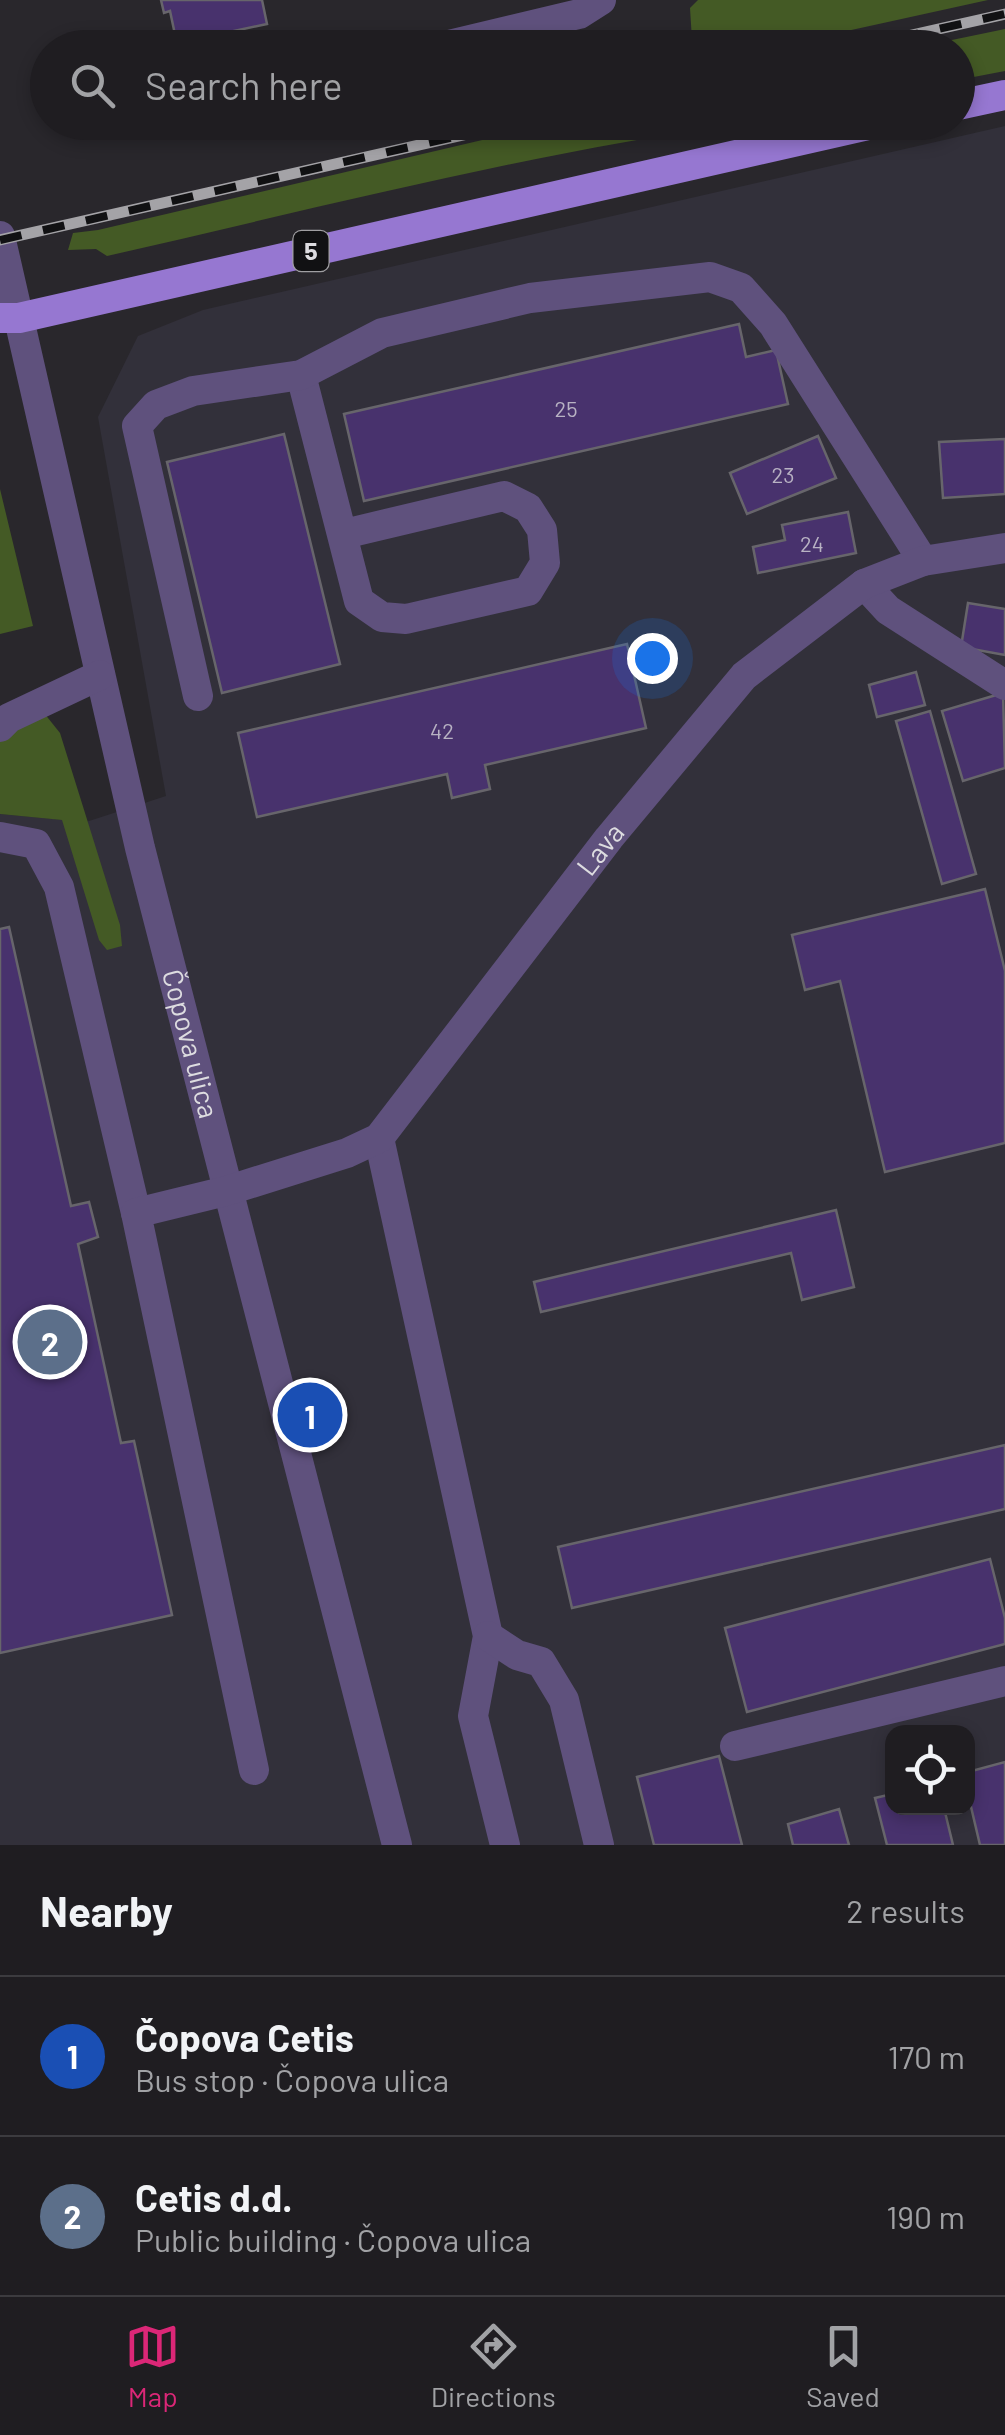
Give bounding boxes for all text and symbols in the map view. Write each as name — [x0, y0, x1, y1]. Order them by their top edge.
search box — [30, 30, 975, 140]
icon: search — [65, 58, 120, 113]
text: Search here — [145, 62, 343, 108]
road number: 5 — [294, 231, 328, 271]
house number: 25 — [554, 395, 578, 421]
house number: 23 — [772, 461, 795, 487]
house number: 24 — [800, 530, 824, 556]
your location — [627, 633, 678, 684]
house number: 42 — [430, 717, 454, 743]
street label: Lava — [569, 815, 631, 882]
street label: Čopova ulica — [156, 965, 227, 1122]
pin: 2 — [18, 1304, 82, 1380]
pin: 1 — [278, 1378, 342, 1452]
map controls — [885, 1725, 975, 1815]
button: locate — [885, 1725, 975, 1815]
text: Nearby — [40, 1885, 173, 1935]
text: 2 results — [846, 1891, 965, 1929]
text: Čopova Cetis — [135, 2014, 354, 2060]
text: 1 — [67, 2037, 78, 2075]
text: 170 m — [888, 2037, 965, 2075]
text: Bus stop · Čopova ulica — [135, 2060, 449, 2098]
text: Cetis d.d. — [135, 2174, 292, 2220]
text: 2 — [64, 2197, 81, 2235]
text: 190 m — [886, 2197, 965, 2235]
text: Public building · Čopova ulica — [135, 2220, 531, 2258]
tab: Map — [125, 2319, 180, 2413]
tab: Directions — [431, 2319, 556, 2413]
tab: Saved — [806, 2319, 880, 2413]

